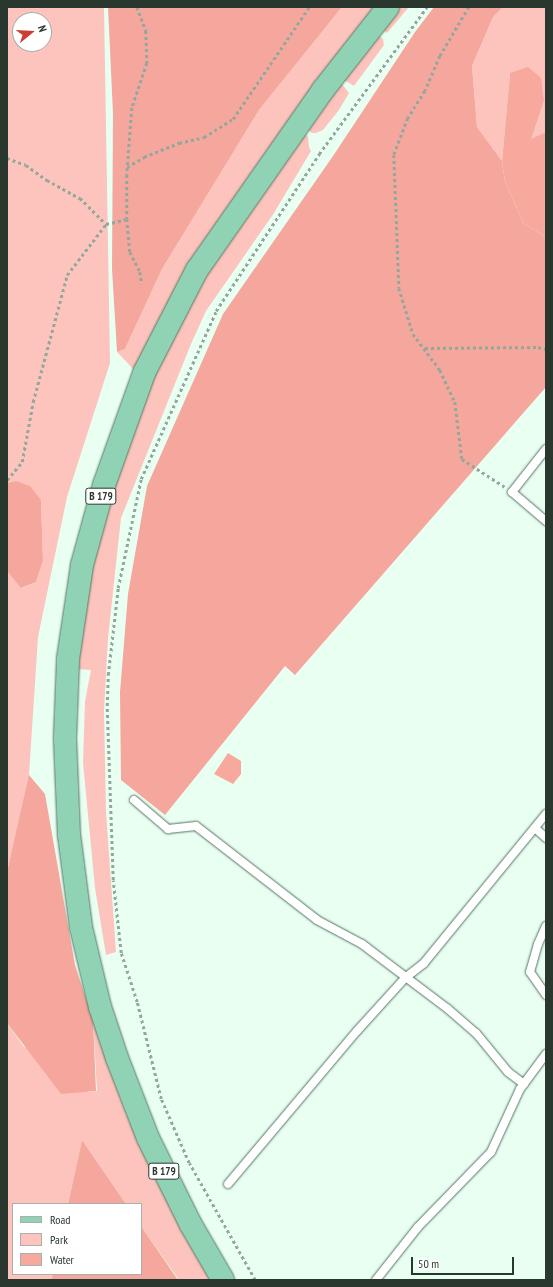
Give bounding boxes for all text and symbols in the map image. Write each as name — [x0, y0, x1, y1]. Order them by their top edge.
north arrow — [12, 12, 52, 52]
text: N — [35, 24, 50, 34]
road number: B 179 — [85, 487, 117, 505]
road number: B 179 — [148, 1162, 180, 1180]
legend — [12, 1203, 142, 1275]
text: Road — [50, 1212, 70, 1227]
text: Park — [50, 1232, 68, 1247]
scale bar — [413, 1249, 516, 1275]
text: Water — [50, 1252, 74, 1267]
text: 50 m — [418, 1256, 439, 1271]

